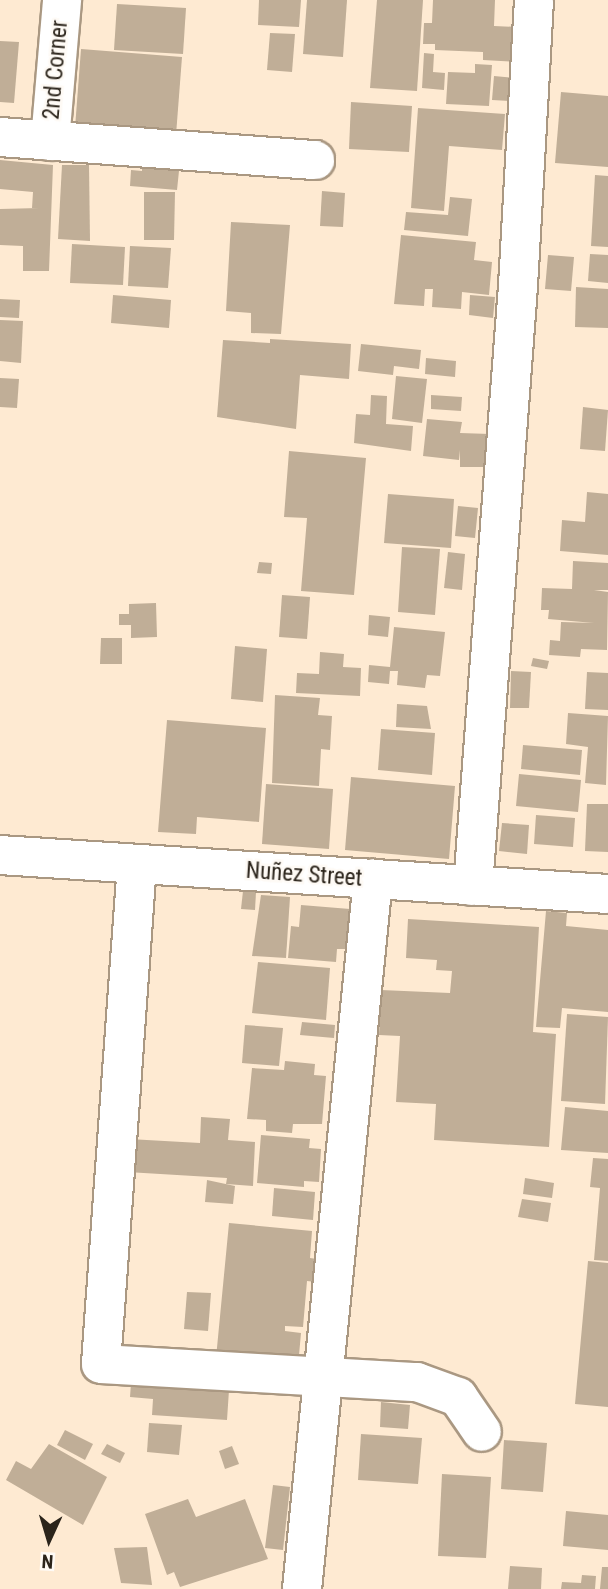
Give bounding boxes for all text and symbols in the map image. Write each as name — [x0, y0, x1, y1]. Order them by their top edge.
street label: 2nd Corner — [38, 19, 74, 121]
street label: Nuñez Street — [245, 857, 363, 893]
north arrow — [14, 1505, 84, 1575]
text: N — [41, 1550, 54, 1573]

